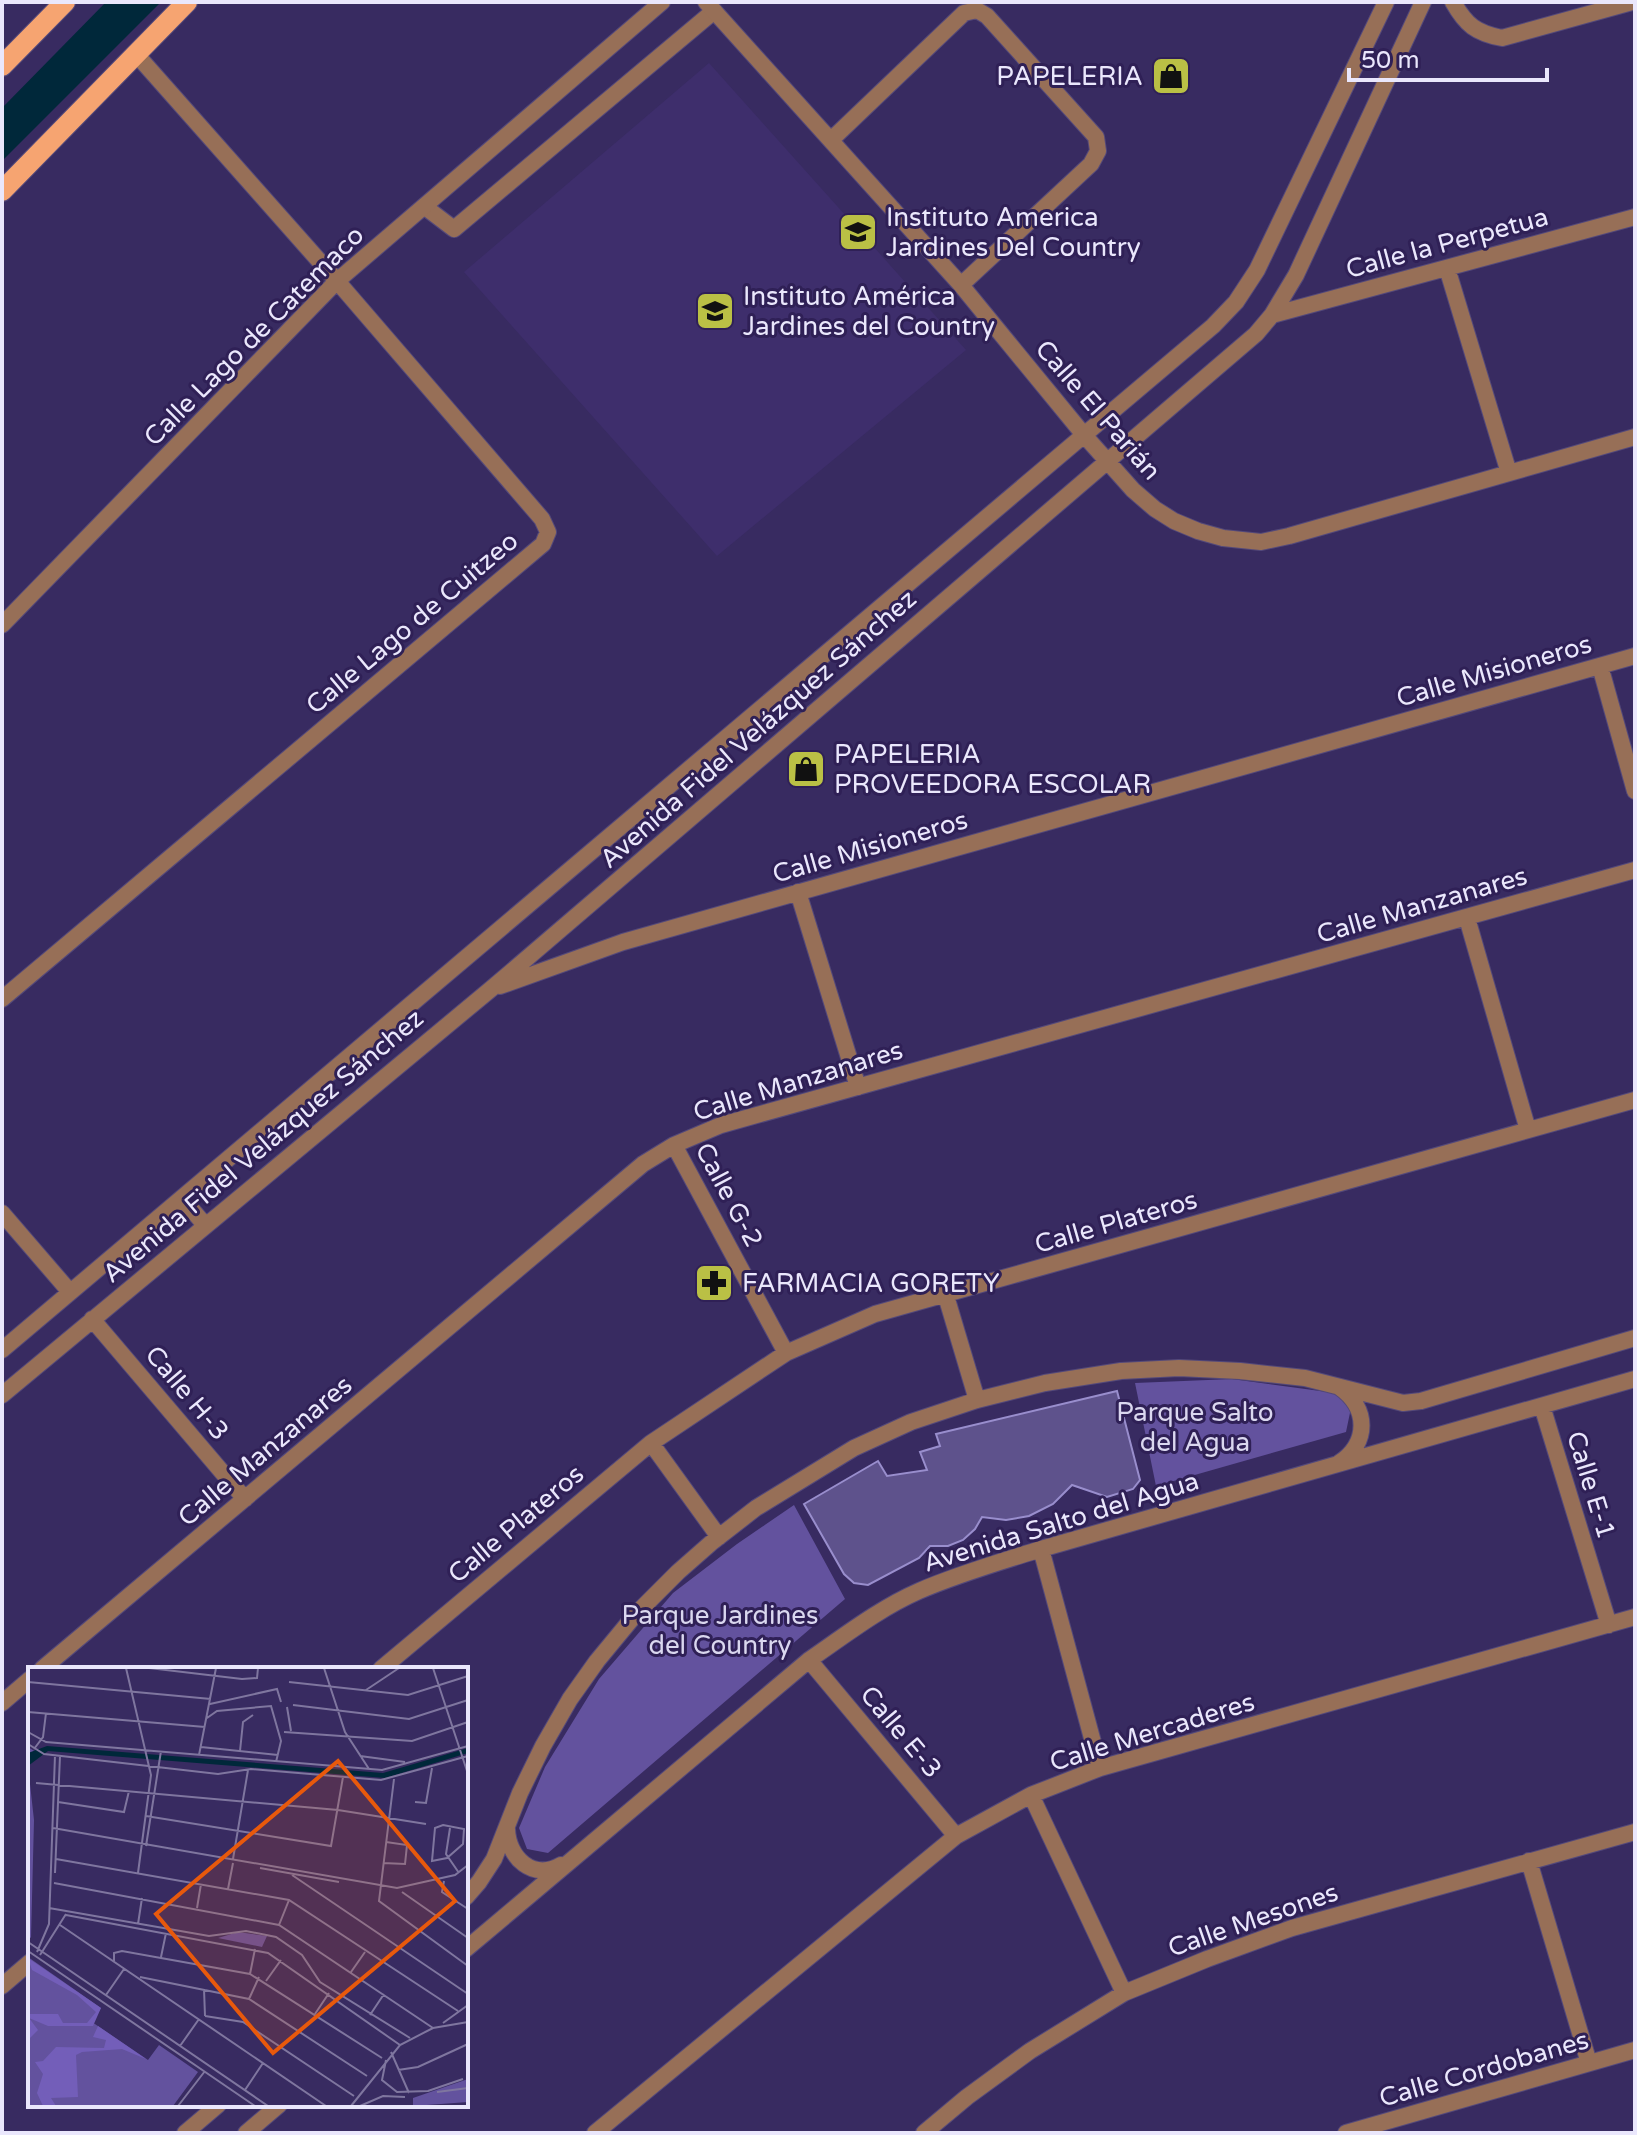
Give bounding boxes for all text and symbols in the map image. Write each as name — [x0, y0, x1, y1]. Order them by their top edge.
scale bar — [1349, 32, 1547, 82]
text: 50 m — [1361, 46, 1419, 75]
shop icon: PAPELERIA — [1150, 55, 1192, 97]
place label: PAPELERIA — [996, 61, 1143, 92]
street label: Calle la Perpetua — [1342, 201, 1552, 285]
place label: Instituto America Jardines Del Country — [886, 202, 1141, 263]
school or university icon: Instituto America Jardines Del Country — [837, 211, 879, 253]
street label: Calle Lago de Catemaco — [138, 220, 370, 452]
place label: Instituto América Jardines del Country — [743, 281, 995, 342]
school or university icon: Instituto América Jardines del Country — [694, 290, 736, 332]
street label: Calle El Parián — [1029, 334, 1167, 486]
street label: Calle Lago de Cuitzeo — [300, 525, 524, 721]
street label: Avenida Fidel Velázquez Sánchez — [593, 583, 923, 875]
street label: Calle Misioneros — [1393, 628, 1595, 714]
place label: PAPELERIA PROVEEDORA ESCOLAR — [834, 739, 1151, 800]
shop icon: PAPELERIA PROVEEDORA ESCOLAR — [785, 748, 827, 790]
street label: Calle Misioneros — [769, 804, 971, 890]
street label: Calle Manzanares — [1313, 860, 1531, 950]
street label: Avenida Fidel Velázquez Sánchez — [96, 1003, 430, 1289]
street label: Calle Manzanares — [689, 1034, 907, 1128]
street label: Calle G-2 — [689, 1138, 769, 1252]
street label: Calle Plateros — [1031, 1184, 1201, 1260]
pharmacy icon: FARMACIA GORETY — [693, 1262, 735, 1304]
place label: FARMACIA GORETY — [742, 1268, 1000, 1299]
street label: Calle H-3 — [139, 1339, 235, 1447]
street label: Calle Manzanares — [172, 1369, 358, 1533]
park label: Parque Salto del Agua — [1116, 1397, 1274, 1458]
street label: Calle E-1 — [1560, 1428, 1622, 1542]
street label: Calle Plateros — [442, 1458, 590, 1590]
street label: Avenida Salto del Agua — [919, 1465, 1203, 1579]
park label: Parque Jardines del Country — [622, 1600, 818, 1661]
inset map — [28, 1667, 468, 2107]
street label: Calle E-3 — [854, 1680, 948, 1784]
street label: Calle Mercaderes — [1046, 1686, 1258, 1778]
street label: Calle Mesones — [1164, 1876, 1342, 1964]
street label: Calle Cordobanes — [1376, 2024, 1592, 2114]

